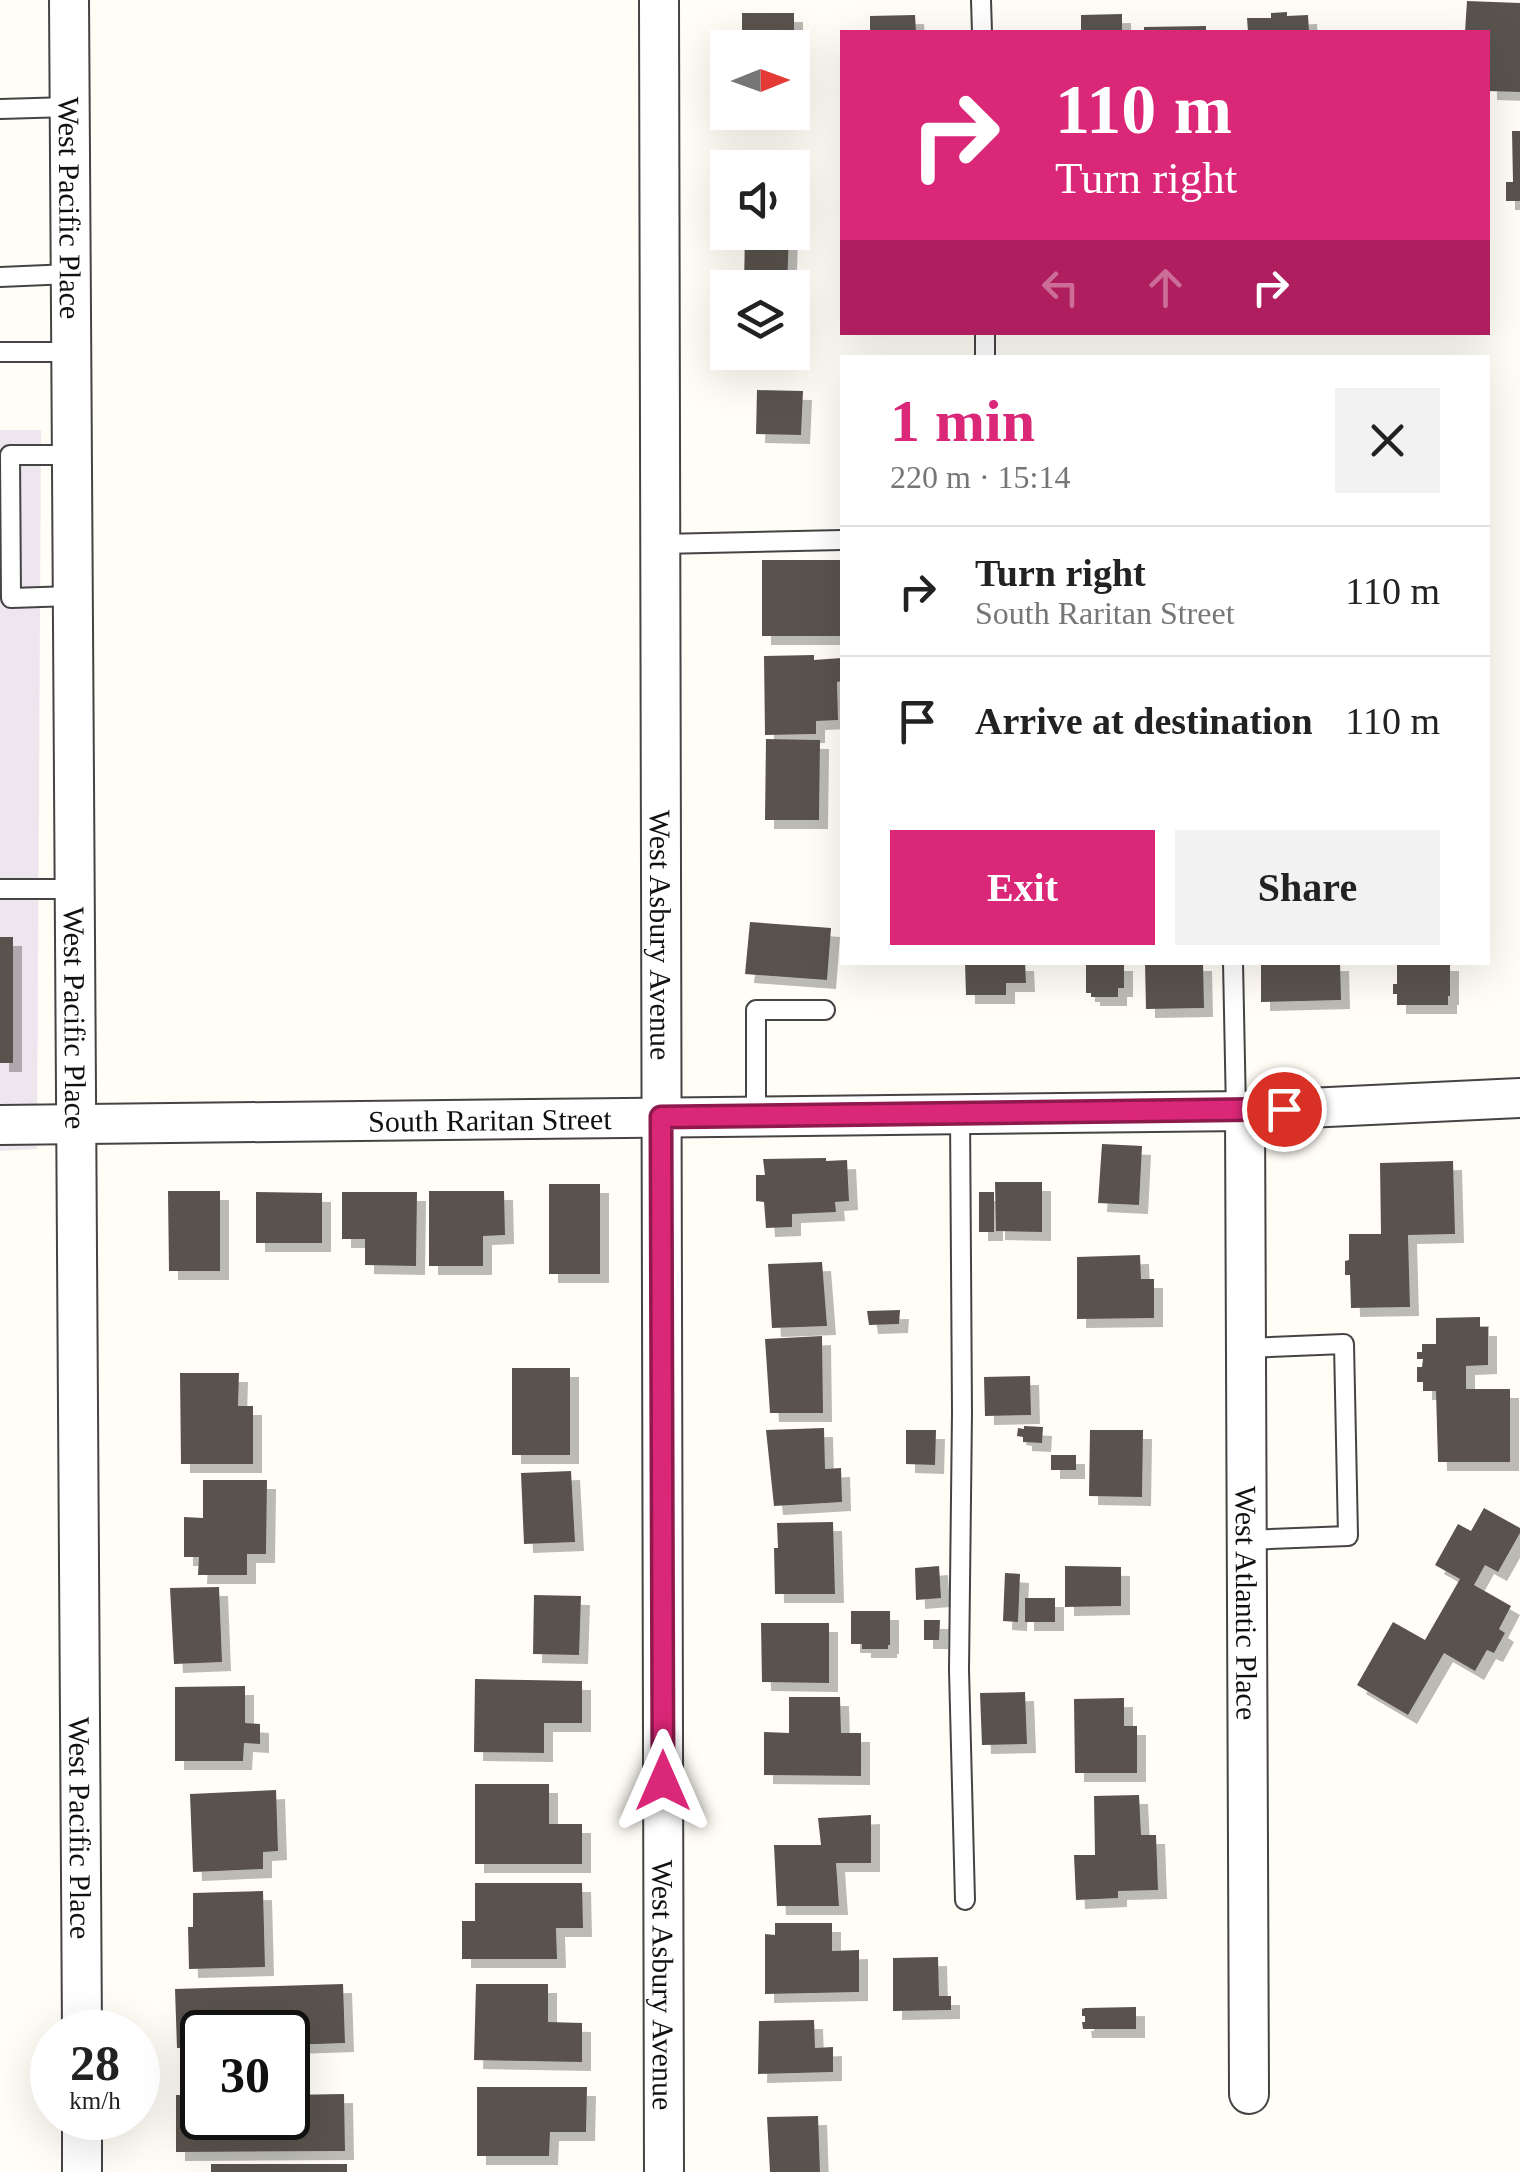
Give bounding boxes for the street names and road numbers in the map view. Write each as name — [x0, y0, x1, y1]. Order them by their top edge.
street label: West Pacific Place — [53, 97, 88, 319]
street label: West Asbury Avenue — [644, 810, 678, 1060]
street label: West Pacific Place — [58, 907, 93, 1129]
street label: South Raritan Street — [368, 1102, 613, 1137]
street label: West Atlantic Place — [1230, 1486, 1264, 1720]
street label: West Pacific Place — [63, 1717, 98, 1939]
street label: West Asbury Avenue — [647, 1860, 680, 2110]

